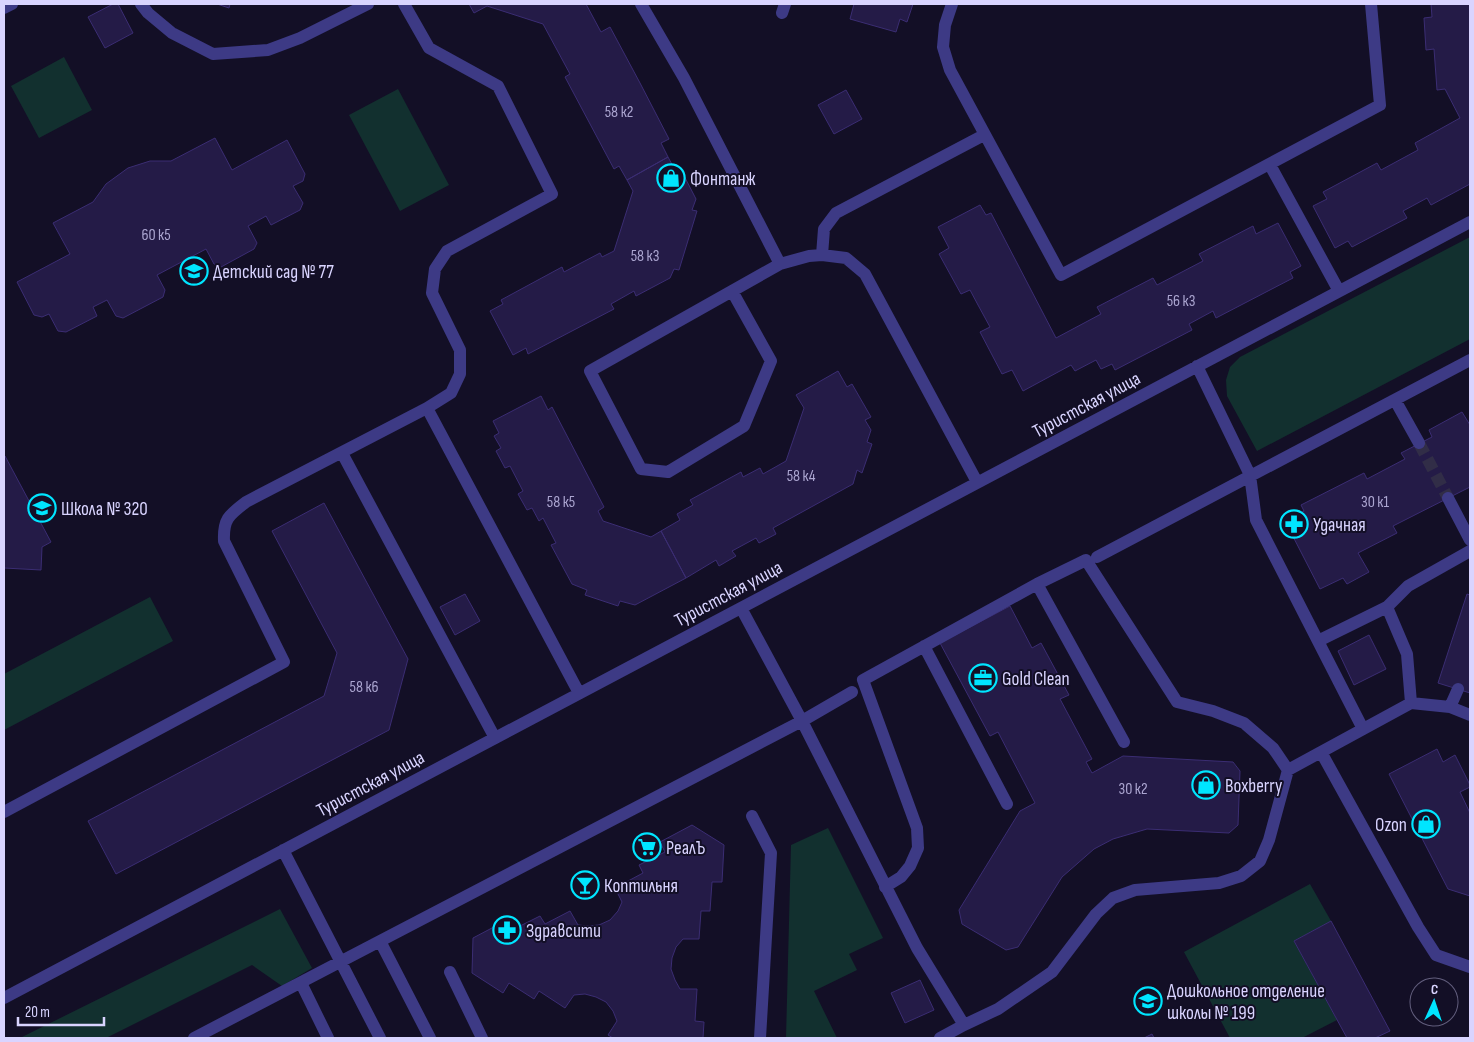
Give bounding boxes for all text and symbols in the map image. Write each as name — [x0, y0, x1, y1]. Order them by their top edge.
house number: 58 к2 — [605, 103, 633, 122]
shop icon: Фонтанж — [656, 163, 686, 193]
place label: Фонтанж — [690, 168, 756, 191]
house number: 60 к5 — [141, 226, 171, 245]
house number: 58 к3 — [631, 247, 659, 266]
school or university icon: Детский сад № 77 — [179, 256, 209, 286]
place label: Детский сад № 77 — [213, 261, 334, 284]
house number: 56 к3 — [1167, 292, 1195, 311]
street label: Туристская улица — [1029, 367, 1145, 443]
house number: 58 к4 — [787, 467, 816, 486]
school or university icon: Школа № 320 — [27, 493, 57, 523]
house number: 58 к5 — [547, 493, 575, 512]
house number: 30 к1 — [1361, 493, 1389, 512]
place label: Школа № 320 — [61, 498, 148, 521]
pharmacy icon: Удачная — [1279, 509, 1309, 539]
place label: Удачная — [1313, 514, 1366, 537]
street label: Туристская улица — [671, 556, 787, 632]
office icon: Gold Clean — [968, 663, 998, 693]
place label: Gold Clean — [1002, 668, 1070, 691]
house number: 58 к6 — [349, 678, 379, 697]
street label: Туристская улица — [313, 746, 429, 822]
shop icon: Boxberry — [1191, 770, 1221, 800]
place label: Boxberry — [1225, 775, 1283, 798]
house number: 30 к2 — [1118, 780, 1148, 799]
shop icon: Ozon — [1411, 809, 1441, 839]
place label: Ozon — [1375, 814, 1407, 837]
supermarket icon: РеалЪ — [632, 832, 662, 862]
place label: РеалЪ — [666, 837, 705, 860]
bar icon: Коптильня — [570, 870, 600, 900]
place label: Коптильня — [604, 875, 678, 898]
pharmacy icon: Здравсити — [492, 915, 522, 945]
place label: Здравсити — [526, 920, 601, 943]
north arrow — [1409, 977, 1459, 1027]
place label: Дошкольное отделение школы № 199 — [1167, 980, 1325, 1025]
text: С — [1431, 981, 1439, 998]
school or university icon: Дошкольное отделение школы № 199 — [1133, 986, 1163, 1016]
scale bar — [18, 994, 104, 1026]
text: 20 m — [25, 1003, 50, 1022]

